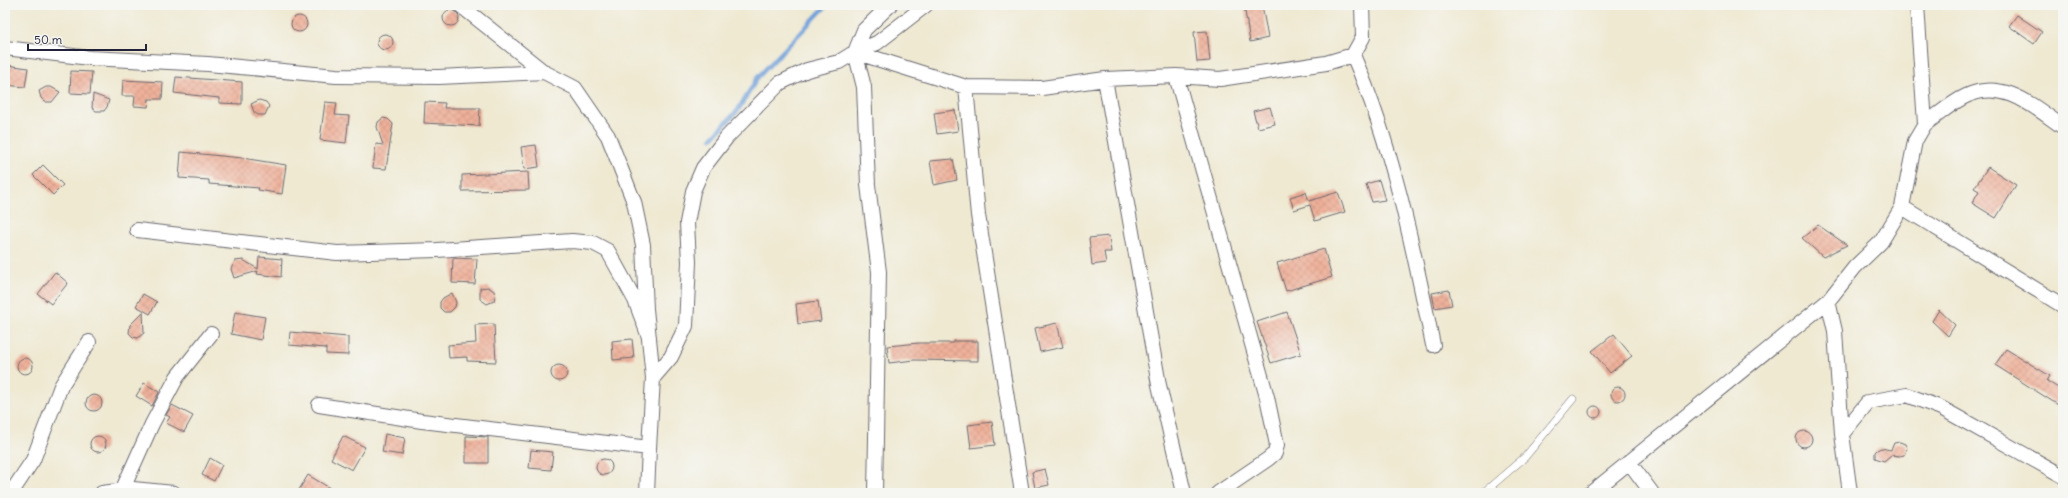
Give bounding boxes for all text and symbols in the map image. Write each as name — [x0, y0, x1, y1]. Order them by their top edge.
scale bar — [28, 26, 146, 52]
text: 50 m — [34, 32, 63, 47]

